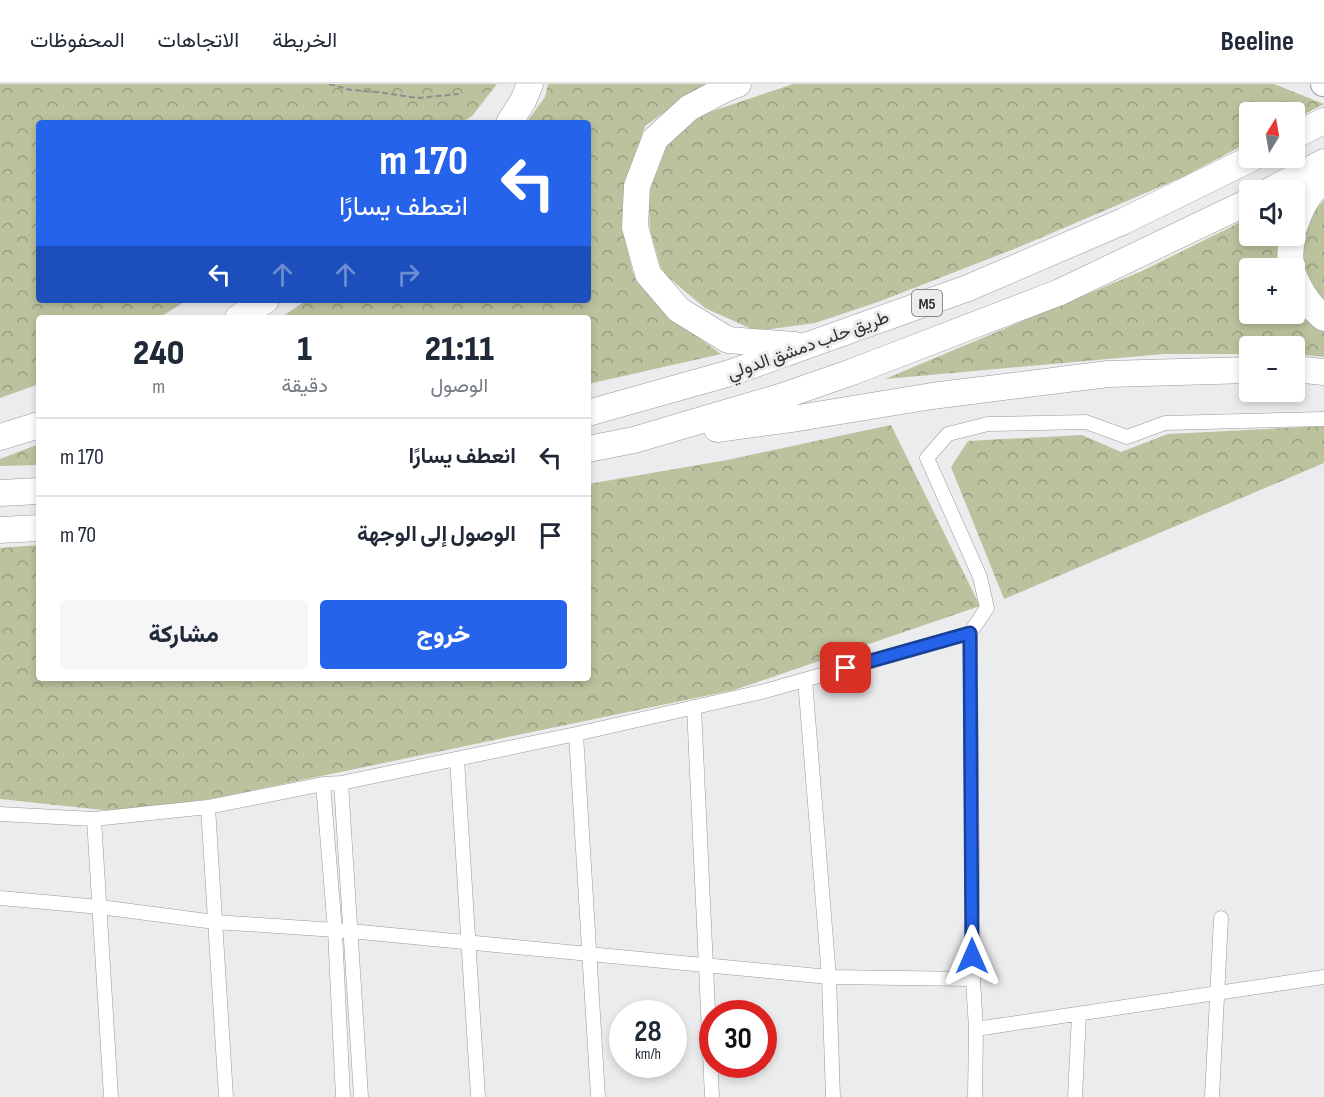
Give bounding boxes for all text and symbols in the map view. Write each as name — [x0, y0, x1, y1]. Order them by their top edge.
text: Beeline — [1221, 25, 1294, 58]
text: المحفوظات — [30, 28, 125, 53]
text: الاتجاهات — [158, 28, 239, 53]
text: الخريطة — [272, 28, 337, 53]
north arrow — [1239, 102, 1305, 168]
map controls — [1239, 102, 1305, 402]
text: 170 m — [379, 136, 468, 187]
icon: left — [489, 144, 567, 222]
button: sound — [1239, 180, 1305, 246]
text: انعطف يسارًا — [339, 191, 468, 223]
icon: left — [203, 258, 236, 291]
icon: ahead — [266, 258, 299, 291]
icon: ahead — [329, 258, 362, 291]
icon: right — [392, 258, 425, 291]
button: + — [1239, 258, 1305, 324]
road number: M5 — [912, 290, 942, 316]
street label: طريق حلب دمشق الدولي — [724, 306, 893, 388]
text: 1 — [297, 328, 312, 371]
text: 21:11 — [425, 328, 494, 371]
text: 240 — [133, 332, 184, 375]
button: − — [1239, 336, 1305, 402]
text: دقيقة — [281, 374, 328, 398]
text: الوصول — [431, 374, 488, 398]
text: m — [152, 375, 165, 399]
icon: left — [534, 441, 567, 474]
text: انعطف يسارًا — [408, 443, 516, 470]
text: 170 m — [60, 444, 104, 471]
icon: arrive — [534, 519, 567, 552]
text: الوصول إلى الوجهة — [357, 521, 516, 548]
text: 70 m — [60, 522, 96, 549]
button: مشاركة — [60, 600, 308, 669]
button: خروج — [320, 600, 567, 669]
pin — [820, 642, 871, 693]
icon: arrive — [829, 651, 862, 684]
position arrow — [940, 924, 1004, 988]
speed limit sign: 30 — [699, 1000, 777, 1078]
text: 28 — [634, 1014, 662, 1050]
text: km/h — [635, 1045, 661, 1064]

